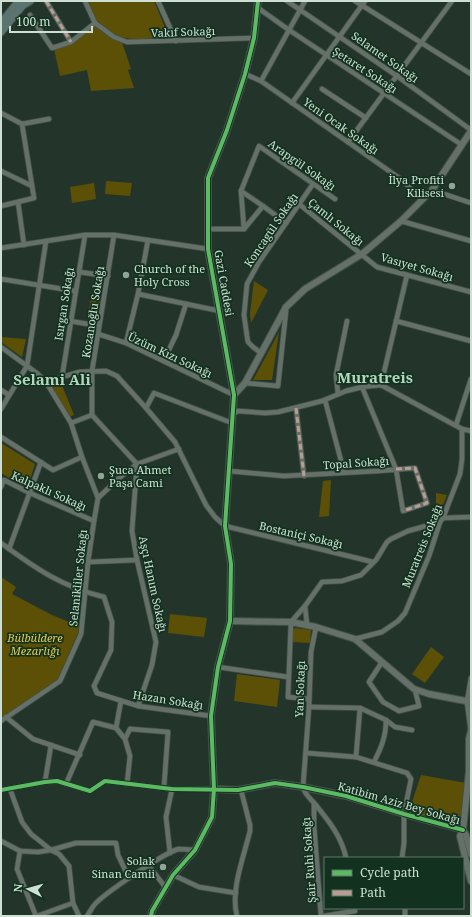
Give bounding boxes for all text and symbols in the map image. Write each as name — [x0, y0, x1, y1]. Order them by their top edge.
scale bar — [10, 8, 92, 34]
text: 100 m — [16, 13, 51, 30]
street label: Vakıf Sokağı — [151, 23, 216, 40]
street label: Selamet Sokağı — [349, 28, 422, 86]
street label: Şetaret Sokağı — [330, 43, 401, 96]
street label: Yeni Ocak Sokağı — [300, 93, 382, 158]
street label: Arapgül Sokağı — [266, 136, 339, 194]
place label: İlya Profiti Kilisesi — [388, 172, 444, 200]
marker: İlya Profiti Kilisesi — [447, 181, 457, 191]
street label: Koncagül Sokağı — [240, 189, 301, 270]
street label: Çamlı Sokağı — [305, 195, 368, 249]
street label: Gazi Caddesi — [211, 249, 238, 318]
street label: Vasıyet Sokağı — [379, 249, 456, 284]
place label: Church of the Holy Cross — [134, 261, 205, 289]
street label: Kozanoğlu Sokağı — [78, 265, 107, 359]
street label: Isırgan Sokağı — [50, 266, 77, 342]
marker: Church of the Holy Cross — [121, 270, 131, 280]
street label: Üzüm Kızı Sokağı — [126, 328, 215, 381]
district label: Muratreis — [337, 367, 413, 387]
district label: Selami Ali — [13, 369, 91, 389]
street label: Topal Sokağı — [322, 453, 390, 472]
place label: Şuca Ahmet Paşa Cami — [109, 462, 171, 490]
street label: Kalpaklı Sokağı — [9, 467, 90, 514]
marker: Şuca Ahmet Paşa Cami — [96, 471, 106, 481]
street label: Muratreis Sokağı — [398, 501, 445, 590]
street label: Bostaniçi Sokağı — [258, 518, 345, 552]
street label: Selanikliler Sokağı — [65, 528, 90, 627]
street label: Aşçı Hanım Sokağı — [136, 535, 171, 634]
park label: Bülbüldere Mezarlığı — [6, 630, 63, 658]
street label: Yan Sokağı — [291, 660, 308, 719]
street label: Hazan Sokağı — [132, 687, 205, 713]
street label: Katibim Aziz Bey Sokağı — [336, 778, 463, 827]
street label: Şair Ruhi Sokağı — [298, 816, 319, 903]
place label: Solak Sinan Camii — [92, 853, 156, 881]
legend — [324, 857, 464, 909]
marker: Solak Sinan Camii — [158, 862, 168, 872]
text: Cycle path — [360, 864, 420, 881]
north arrow — [8, 869, 48, 909]
text: N — [10, 882, 26, 893]
text: Path — [360, 884, 386, 901]

